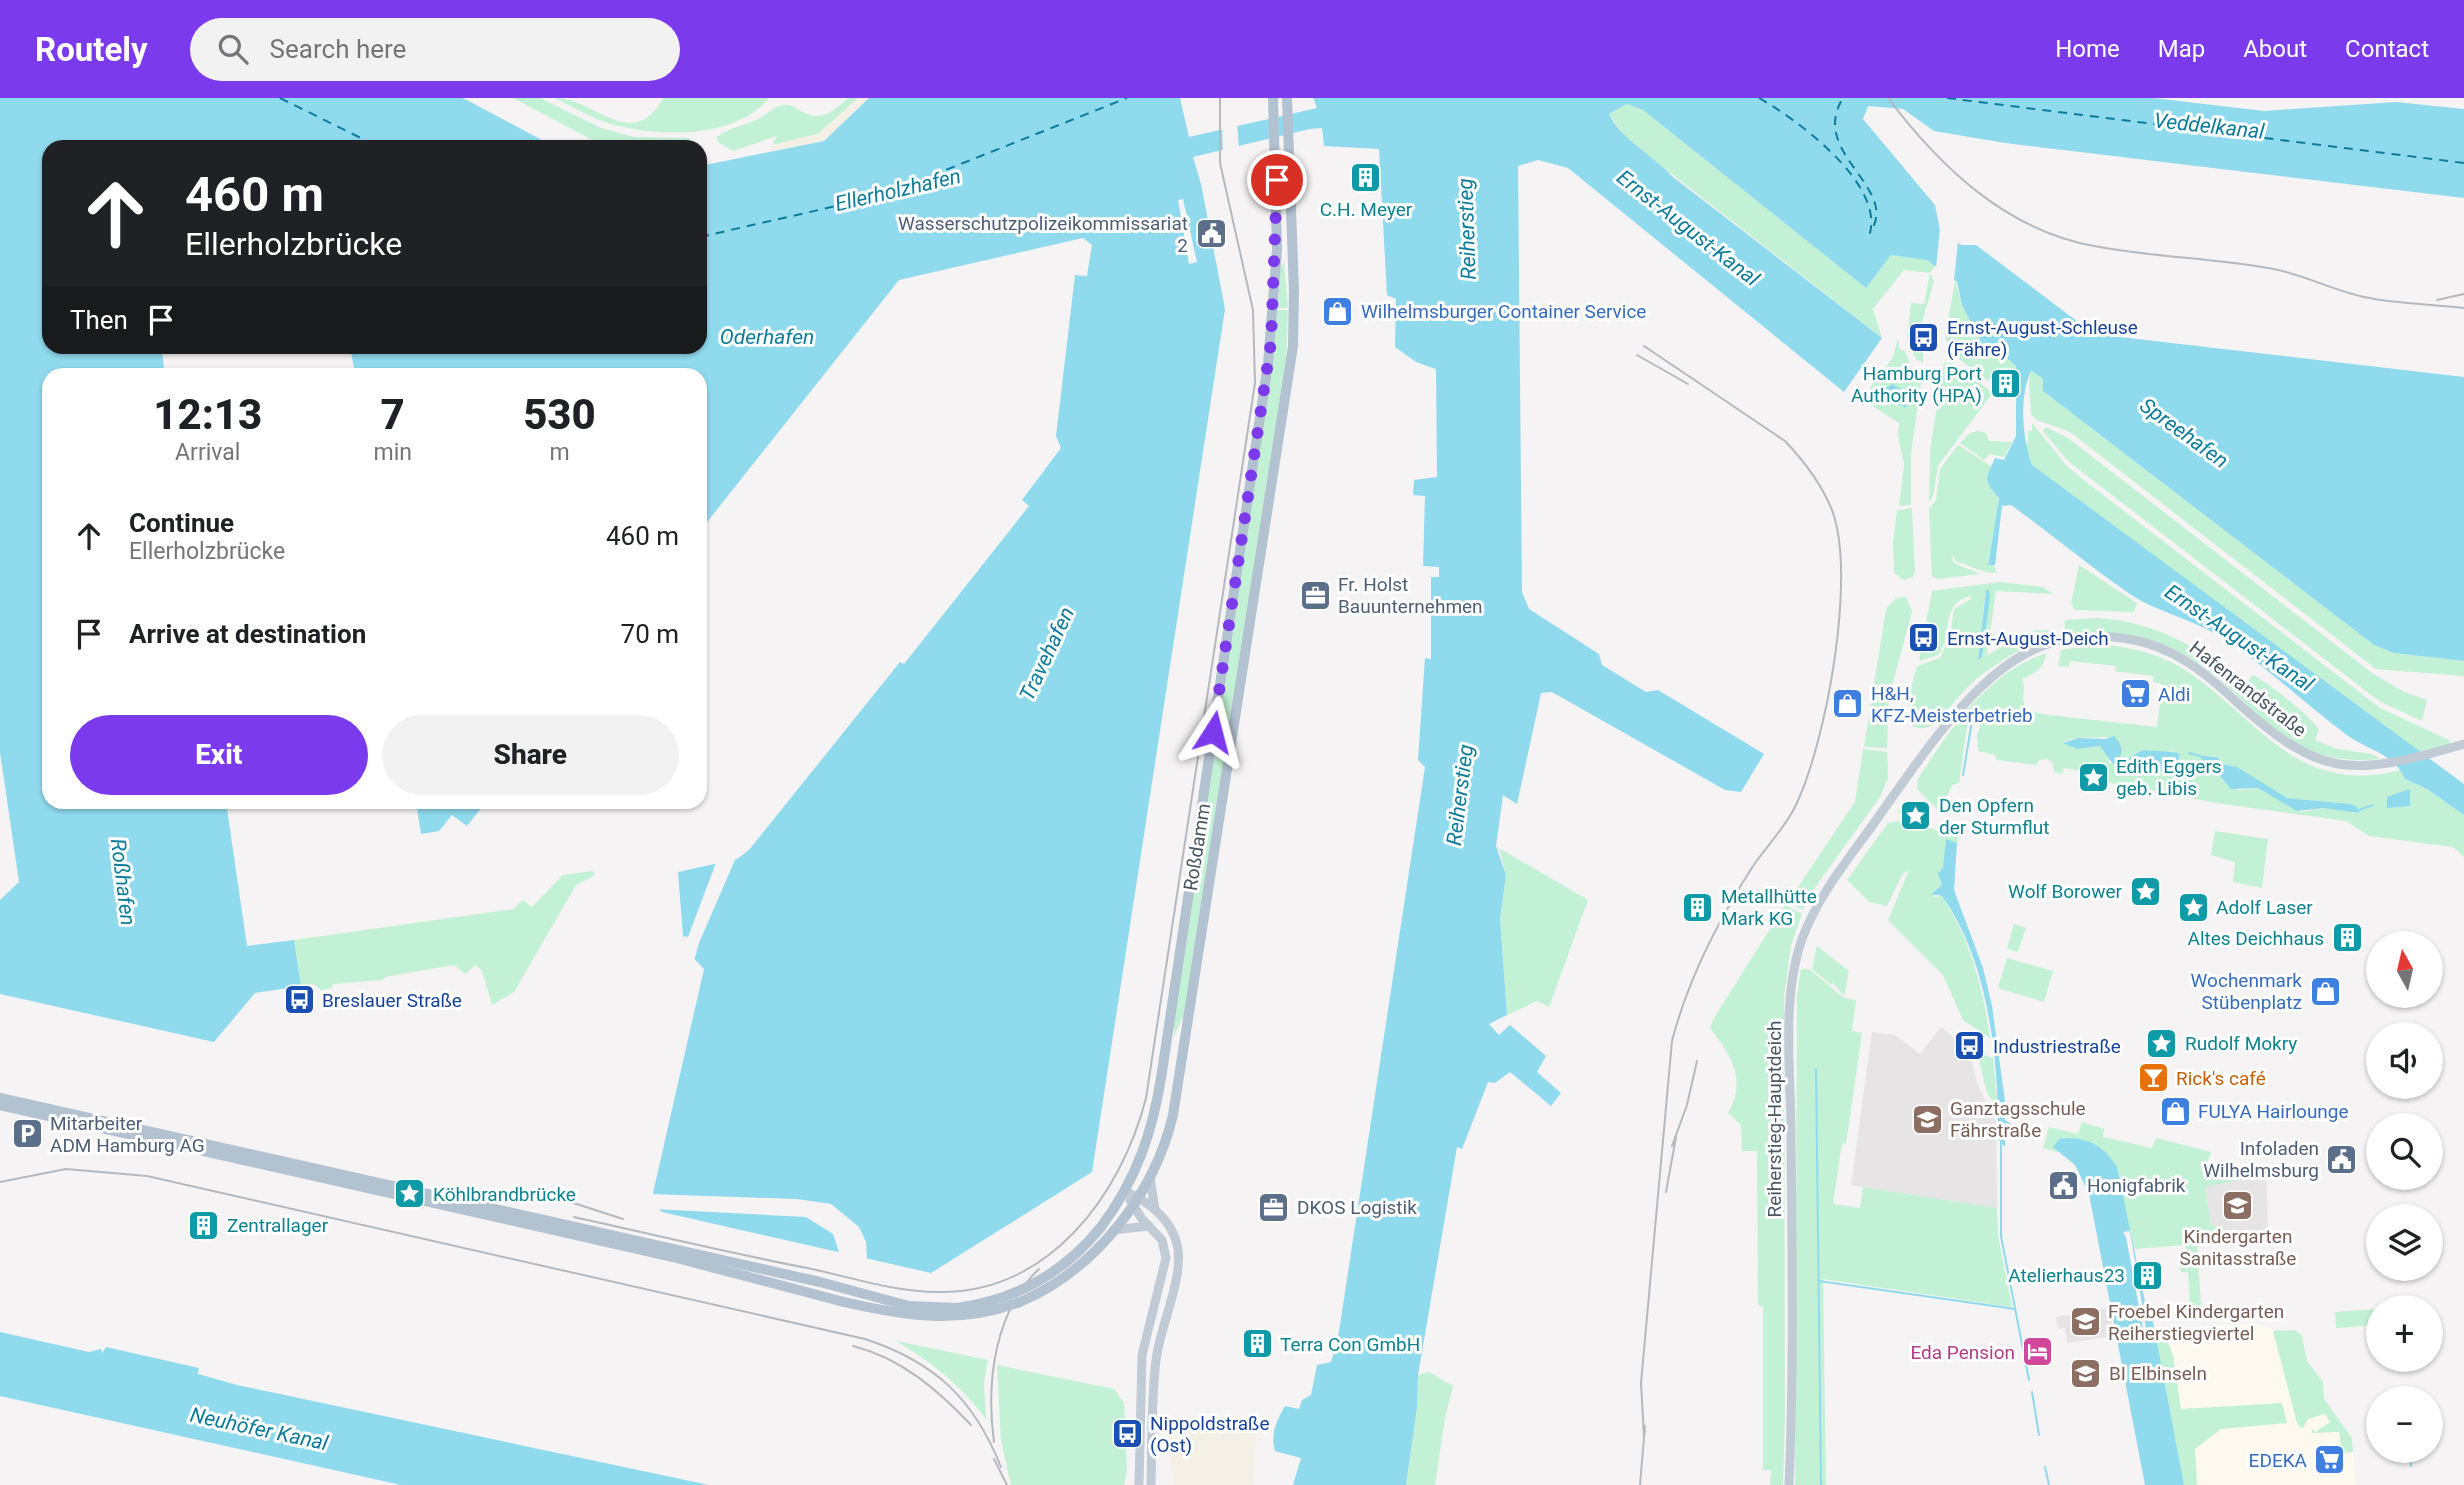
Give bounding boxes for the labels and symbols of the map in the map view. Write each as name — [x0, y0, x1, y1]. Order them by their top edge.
water label: Veddelkanal — [2153, 108, 2266, 144]
pin — [1247, 150, 1307, 210]
building icon: C.H. Meyer — [1349, 161, 1383, 195]
water label: Ellerholzhafen — [833, 164, 963, 216]
water label: Ernst-August-Kanal — [1612, 165, 1765, 292]
water label: Reiherstieg — [1453, 178, 1481, 280]
place label: C.H. Meyer — [1320, 198, 1413, 221]
place label: Wasserschutzpolizeikommissariat 2 — [898, 212, 1188, 257]
public building icon: Wasserschutzpolizeikommissariat 2 — [1194, 217, 1228, 251]
shop icon: Wilhelmsburger Container Service — [1321, 294, 1355, 328]
place label: Wilhelmsburger Container Service — [1361, 300, 1646, 323]
place label: Ernst-August-Schleuse (Fähre) — [1947, 316, 2138, 361]
bus stop icon: Ernst-August-Schleuse (Fähre) — [1907, 321, 1941, 355]
water label: Oderhafen — [720, 325, 814, 349]
place label: Hamburg Port Authority (HPA) — [1851, 362, 1982, 407]
building icon: Hamburg Port Authority (HPA) — [1988, 367, 2022, 401]
water label: Spreehafen — [2135, 393, 2233, 473]
place label: Fr. Holst Bauunternehmen — [1338, 573, 1483, 618]
office icon: Fr. Holst Bauunternehmen — [1298, 578, 1332, 612]
water label: Ernst-August-Kanal — [2160, 580, 2319, 697]
water label: Travehafen — [1015, 603, 1079, 705]
bus stop icon: Ernst-August-Deich — [1907, 621, 1941, 655]
place label: Ernst-August-Deich — [1947, 627, 2109, 650]
street label: Hafenrandstraße — [2185, 636, 2311, 742]
supermarket icon: Aldi — [2118, 677, 2152, 711]
place label: H&H, KFZ-Meisterbetrieb — [1871, 682, 2033, 727]
place label: Aldi — [2158, 683, 2190, 706]
shop icon: H&H, KFZ-Meisterbetrieb — [1831, 687, 1865, 721]
position arrow — [1176, 695, 1250, 769]
water label: Reiherstieg — [1442, 743, 1478, 847]
place label: Edith Eggers geb. Libis — [2116, 755, 2222, 800]
place icon: Edith Eggers geb. Libis — [2076, 760, 2110, 794]
place label: Den Opfern der Sturmflut — [1939, 794, 2050, 839]
place icon: Den Opfern der Sturmflut — [1899, 799, 1933, 833]
street label: Roßdamm — [1179, 802, 1215, 892]
water label: Roßhafen — [106, 837, 140, 927]
place icon: Wolf Borower — [2128, 874, 2162, 908]
place label: Wolf Borower — [2008, 880, 2123, 903]
place label: Metallhütte Mark KG — [1721, 885, 1817, 930]
building icon: Metallhütte Mark KG — [1681, 890, 1715, 924]
place icon: Adolf Laser — [2176, 890, 2210, 924]
place label: Adolf Laser — [2216, 896, 2313, 919]
building icon: Altes Deichhaus — [2330, 921, 2364, 955]
place label: Altes Deichhaus — [2188, 927, 2324, 950]
north arrow — [2366, 931, 2443, 1008]
place label: Wochenmark Stübenplatz — [2191, 969, 2302, 1014]
shop icon: Wochenmark Stübenplatz — [2308, 974, 2342, 1008]
bus stop icon: Breslauer Straße — [282, 983, 316, 1017]
place label: Breslauer Straße — [322, 989, 462, 1012]
street label: Reiherstieg-Hauptdeich — [1763, 1020, 1786, 1218]
place icon: Rudolf Mokry — [2145, 1026, 2179, 1060]
bus stop icon: Industriestraße — [1953, 1029, 1987, 1063]
place label: Rudolf Mokry — [2185, 1032, 2297, 1055]
place label: Industriestraße — [1993, 1035, 2121, 1058]
bar icon: Rick's café — [2136, 1061, 2170, 1095]
place label: Rick's café — [2176, 1067, 2266, 1090]
shop icon: FULYA Hairlounge — [2158, 1094, 2192, 1128]
place label: Ganztagsschule Fährstraße — [1950, 1097, 2086, 1142]
place label: FULYA Hairlounge — [2198, 1100, 2349, 1123]
school or university icon: Ganztagsschule Fährstraße — [1910, 1102, 1944, 1136]
place label: Mitarbeiter ADM Hamburg AG — [50, 1112, 205, 1157]
parking icon: Mitarbeiter ADM Hamburg AG — [10, 1117, 44, 1151]
place label: Infoladen Wilhelmsburg — [2203, 1137, 2319, 1182]
public building icon: Infoladen Wilhelmsburg — [2325, 1142, 2359, 1176]
public building icon: Honigfabrik — [2047, 1168, 2081, 1202]
place label: Honigfabrik — [2087, 1174, 2186, 1197]
place icon: Köhlbrandbrücke — [393, 1177, 427, 1211]
place label: Köhlbrandbrücke — [433, 1183, 576, 1206]
school or university icon: Kindergarten Sanitasstraße — [2221, 1188, 2255, 1222]
office icon: DKOS Logistik — [1257, 1190, 1291, 1224]
place label: DKOS Logistik — [1297, 1196, 1417, 1219]
building icon: Zentrallager — [187, 1208, 221, 1242]
place label: Zentrallager — [227, 1214, 329, 1237]
place label: Kindergarten Sanitasstraße — [2180, 1225, 2296, 1270]
building icon: Atelierhaus23 — [2131, 1258, 2165, 1292]
place label: Atelierhaus23 — [2008, 1264, 2125, 1287]
place label: Froebel Kindergarten Reiherstiegviertel — [2108, 1300, 2284, 1345]
school or university icon: Froebel Kindergarten Reiherstiegviertel — [2068, 1305, 2102, 1339]
building icon: Terra Con GmbH — [1240, 1327, 1274, 1361]
place label: Terra Con GmbH — [1280, 1333, 1420, 1356]
hotel icon: Eda Pension — [2021, 1335, 2055, 1369]
place label: Eda Pension — [1910, 1341, 2015, 1364]
school or university icon: BI Elbinseln — [2069, 1356, 2103, 1390]
place label: BI Elbinseln — [2109, 1362, 2207, 1385]
water label: Neuhöfer Kanal — [188, 1403, 331, 1456]
place label: Nippoldstraße (Ost) — [1150, 1412, 1269, 1457]
bus stop icon: Nippoldstraße (Ost) — [1110, 1417, 1144, 1451]
supermarket icon: EDEKA — [2313, 1443, 2347, 1477]
place label: EDEKA — [2249, 1449, 2308, 1472]

